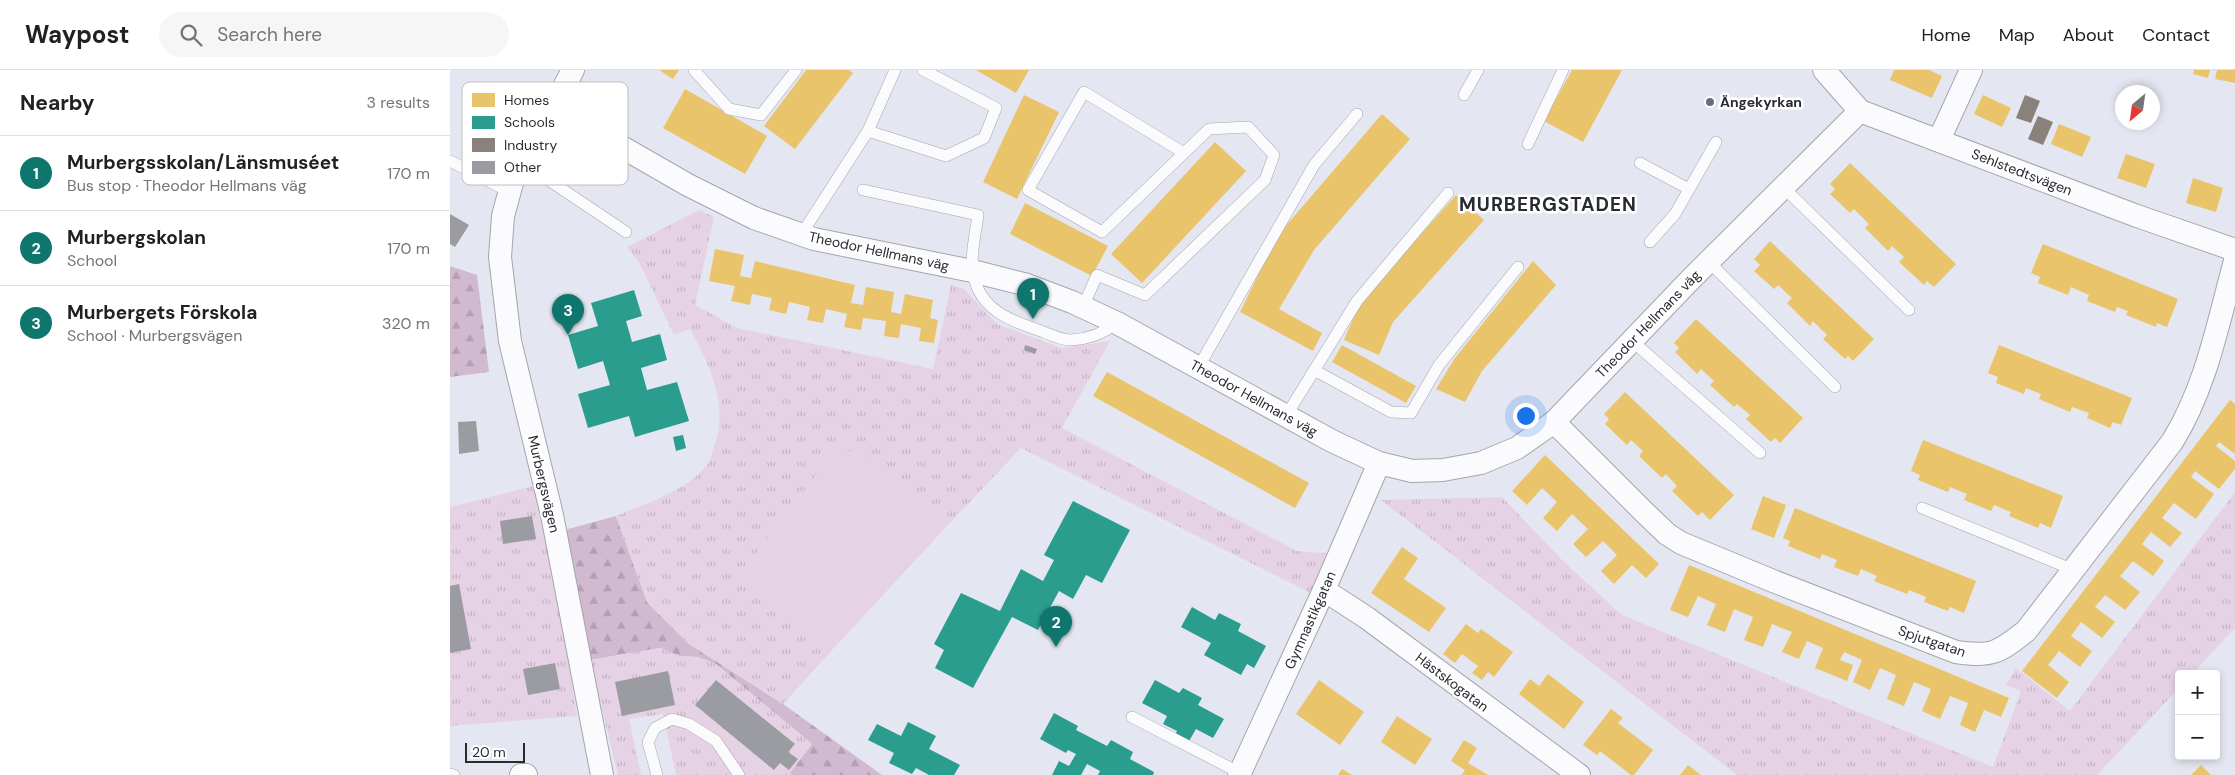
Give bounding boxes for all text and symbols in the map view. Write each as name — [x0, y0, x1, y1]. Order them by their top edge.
search box — [159, 12, 509, 57]
text: Waypost — [25, 19, 129, 50]
icon: search — [177, 21, 205, 49]
text: Search here — [217, 22, 322, 47]
text: Home — [1921, 23, 1971, 47]
text: Map — [1999, 23, 2035, 47]
text: About — [2063, 23, 2114, 47]
text: Contact — [2142, 23, 2210, 47]
legend — [462, 82, 628, 185]
north arrow — [2115, 85, 2160, 130]
text: Nearby — [20, 89, 94, 117]
text: Homes — [504, 91, 549, 109]
text: 3 results — [367, 92, 430, 113]
place label: Ängekyrkan — [1720, 93, 1802, 111]
marker: Ängekyrkan — [1704, 96, 1716, 108]
text: Schools — [504, 113, 555, 131]
text: Industry — [504, 136, 557, 154]
street label: Sehlstedtsvägen — [1969, 145, 2075, 199]
text: Murbergsskolan/Länsmuséet — [67, 150, 339, 175]
text: Other — [504, 158, 542, 176]
text: 1 — [33, 163, 39, 184]
text: 170 m — [387, 163, 430, 184]
text: Bus stop · Theodor Hellmans väg — [67, 175, 307, 196]
district label: MURBERGSTADEN — [1459, 192, 1637, 217]
text: Murbergskolan — [67, 225, 206, 250]
street label: Theodor Hellmans väg — [807, 227, 951, 275]
text: 2 — [31, 238, 41, 259]
text: 170 m — [387, 238, 430, 259]
text: School — [67, 250, 117, 271]
street label: Theodor Hellmans väg — [1592, 266, 1704, 382]
pin: 1 — [1017, 278, 1049, 319]
pin: 3 — [552, 294, 584, 335]
text: Murbergets Förskola — [67, 300, 257, 325]
text: 3 — [31, 313, 41, 334]
text: 320 m — [382, 313, 430, 334]
text: School · Murbergsvägen — [67, 325, 242, 346]
street label: Theodor Hellmans väg — [1187, 355, 1321, 441]
your location — [1513, 403, 1539, 429]
street label: Murbergsvägen — [524, 434, 564, 534]
street label: Gymnastikgatan — [1280, 568, 1340, 672]
pin: 2 — [1040, 606, 1072, 647]
street label: Spjutgatan — [1896, 621, 1968, 661]
street label: Hästskogatan — [1412, 649, 1492, 715]
map controls — [2175, 670, 2220, 760]
button: + — [2175, 670, 2220, 715]
button: − — [2175, 715, 2220, 760]
scale bar — [465, 740, 525, 763]
text: 20 m — [472, 743, 506, 761]

